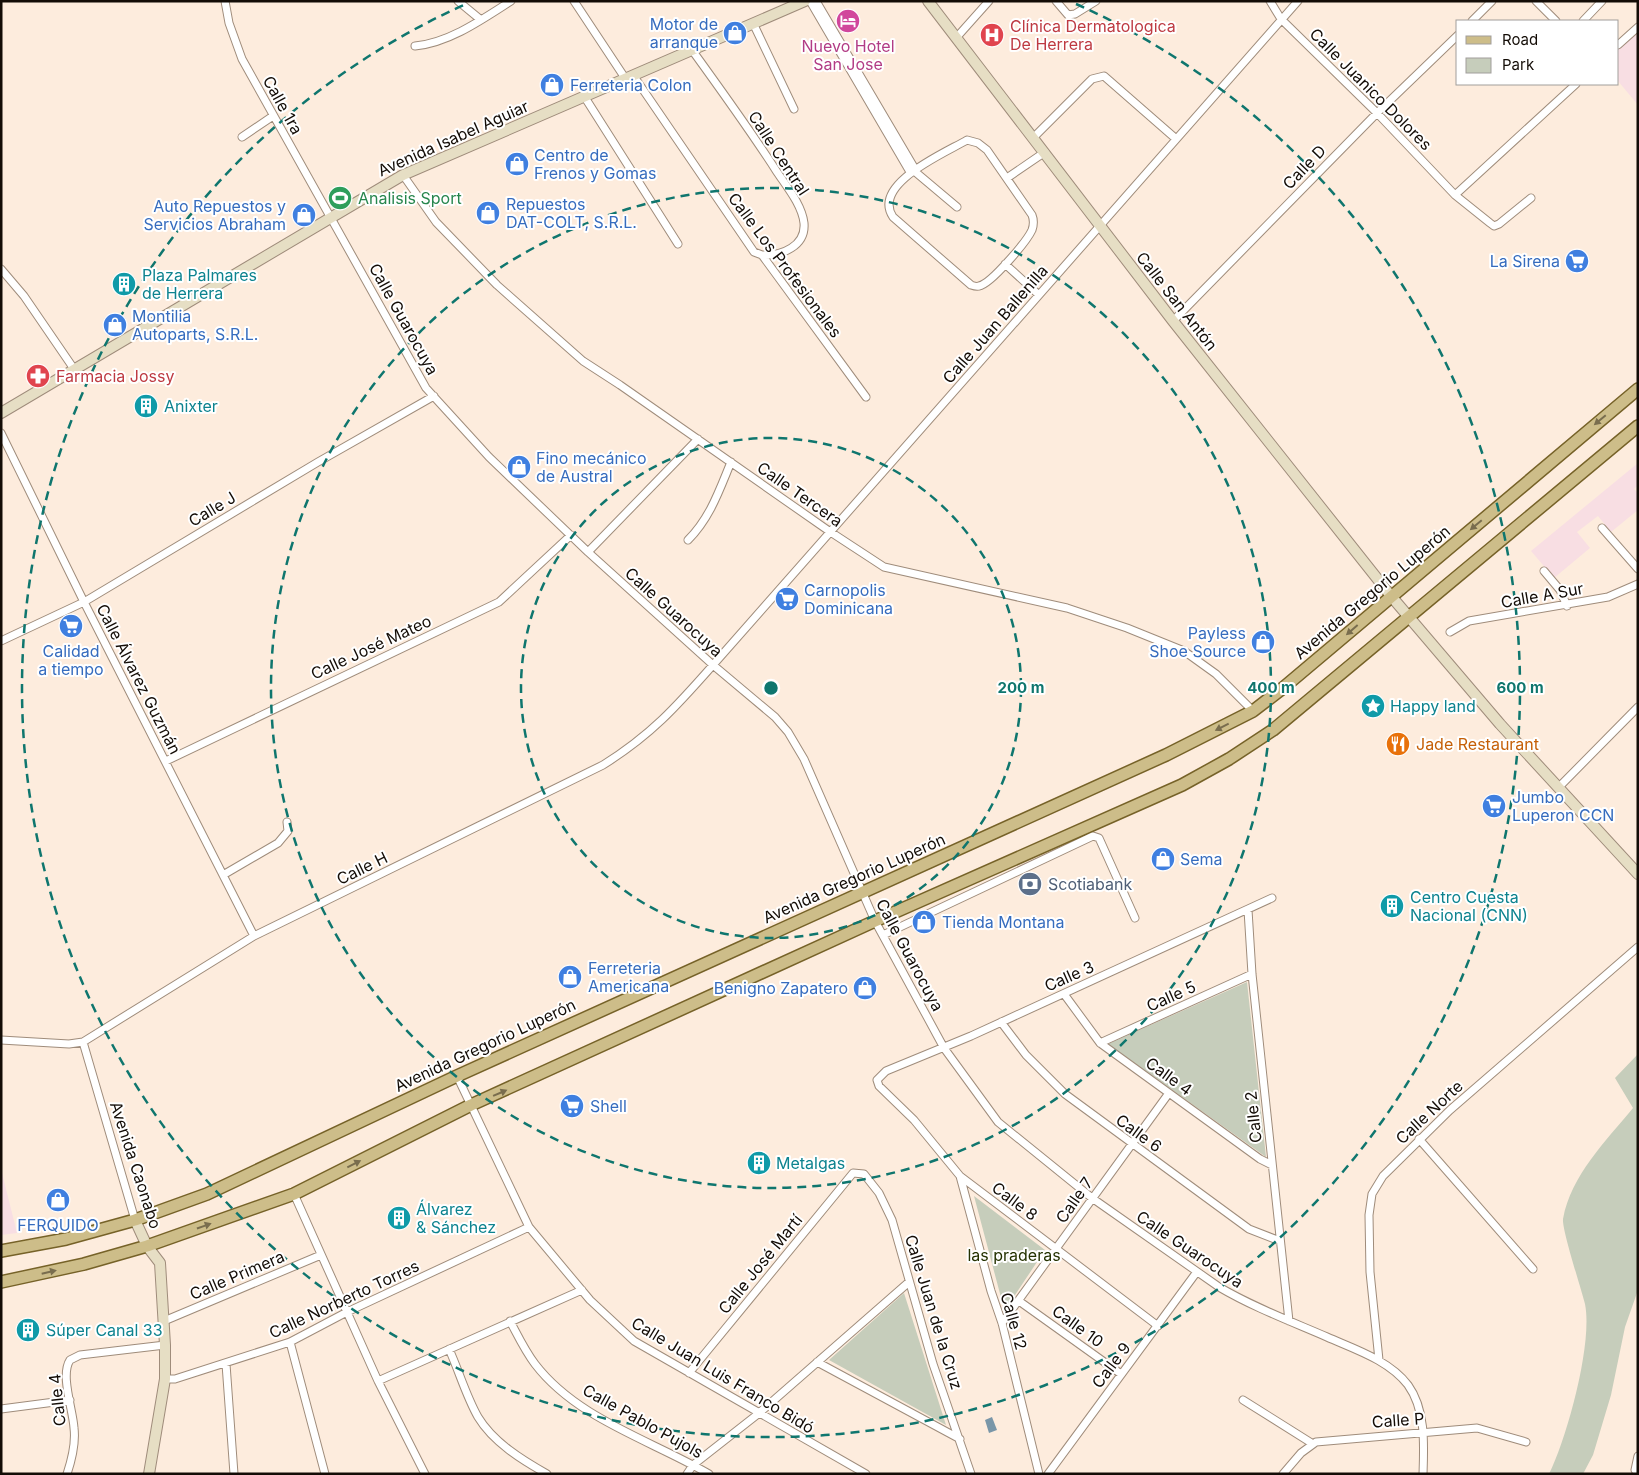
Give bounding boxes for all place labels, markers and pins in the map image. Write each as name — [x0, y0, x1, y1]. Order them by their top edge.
hotel icon: Nuevo Hotel San Jose — [835, 8, 861, 34]
place label: Motor de arranque — [650, 14, 718, 52]
place label: Clínica Dermatologica De Herrera — [1010, 16, 1176, 54]
shop icon: Motor de arranque — [722, 20, 748, 46]
hospital icon: Clínica Dermatologica De Herrera — [979, 22, 1005, 48]
place label: Nuevo Hotel San Jose — [801, 36, 895, 74]
shop icon: Ferreteria Colon — [539, 72, 565, 98]
place label: Ferreteria Colon — [570, 75, 692, 95]
place label: Centro de Frenos y Gomas — [534, 145, 657, 183]
shop icon: Centro de Frenos y Gomas — [504, 151, 530, 177]
sports icon: Analisis Sport — [327, 185, 353, 211]
place label: Analisis Sport — [358, 188, 462, 208]
place label: Repuestos DAT-COLT, S.R.L. — [506, 194, 637, 232]
place label: Auto Repuestos y Servicios Abraham — [143, 196, 286, 234]
shop icon: Repuestos DAT-COLT, S.R.L. — [475, 200, 501, 226]
shop icon: Auto Repuestos y Servicios Abraham — [291, 202, 317, 228]
supermarket icon: La Sirena — [1564, 248, 1590, 274]
place label: La Sirena — [1490, 251, 1560, 271]
place label: Plaza Palmares de Herrera — [142, 265, 257, 303]
building icon: Plaza Palmares de Herrera — [111, 271, 137, 297]
place label: Montilia Autoparts, S.R.L. — [132, 306, 258, 344]
shop icon: Montilia Autoparts, S.R.L. — [102, 312, 128, 338]
pharmacy icon: Farmacia Jossy — [25, 363, 51, 389]
place label: Farmacia Jossy — [56, 366, 174, 386]
building icon: Anixter — [133, 393, 159, 419]
place label: Anixter — [164, 396, 218, 416]
place label: Fino mecánico de Austral — [536, 448, 647, 486]
shop icon: Fino mecánico de Austral — [506, 454, 532, 480]
place label: Carnopolis Dominicana — [804, 580, 893, 618]
supermarket icon: Carnopolis Dominicana — [774, 586, 800, 612]
supermarket icon: Calidad a tiempo — [58, 613, 84, 639]
place label: Payless Shoe Source — [1149, 623, 1246, 661]
shop icon: Payless Shoe Source — [1250, 629, 1276, 655]
place label: Calidad a tiempo — [38, 641, 104, 679]
centre of rings — [762, 679, 780, 697]
place icon: Happy land — [1360, 693, 1386, 719]
place label: Happy land — [1390, 696, 1476, 716]
restaurant icon: Jade Restaurant — [1385, 731, 1411, 757]
place label: Jade Restaurant — [1416, 734, 1539, 754]
place label: Jumbo Luperon CCN — [1512, 787, 1614, 825]
supermarket icon: Jumbo Luperon CCN — [1481, 793, 1507, 819]
shop icon: Sema — [1150, 846, 1176, 872]
place label: Sema — [1180, 849, 1223, 869]
bank icon: Scotiabank — [1017, 871, 1043, 897]
place label: Scotiabank — [1048, 874, 1132, 894]
place label: Centro Cuesta Nacional (CNN) — [1410, 887, 1528, 925]
building icon: Centro Cuesta Nacional (CNN) — [1379, 893, 1405, 919]
shop icon: Tienda Montana — [911, 909, 937, 935]
place label: Tienda Montana — [942, 912, 1065, 932]
place label: Ferreteria Americana — [588, 958, 669, 996]
shop icon: Ferreteria Americana — [557, 964, 583, 990]
shop icon: Benigno Zapatero — [852, 975, 878, 1001]
place label: Benigno Zapatero — [714, 978, 848, 998]
supermarket icon: Shell — [559, 1093, 585, 1119]
place label: Shell — [590, 1096, 627, 1116]
building icon: Metalgas — [746, 1150, 772, 1176]
place label: Metalgas — [776, 1153, 845, 1173]
shop icon: FERQUIDO — [45, 1187, 71, 1213]
place label: Álvarez & Sánchez — [416, 1199, 496, 1237]
building icon: Álvarez & Sánchez — [386, 1205, 412, 1231]
place label: FERQUIDO — [17, 1215, 99, 1235]
building icon: Súper Canal 33 — [15, 1317, 41, 1343]
place label: Súper Canal 33 — [46, 1320, 163, 1340]

